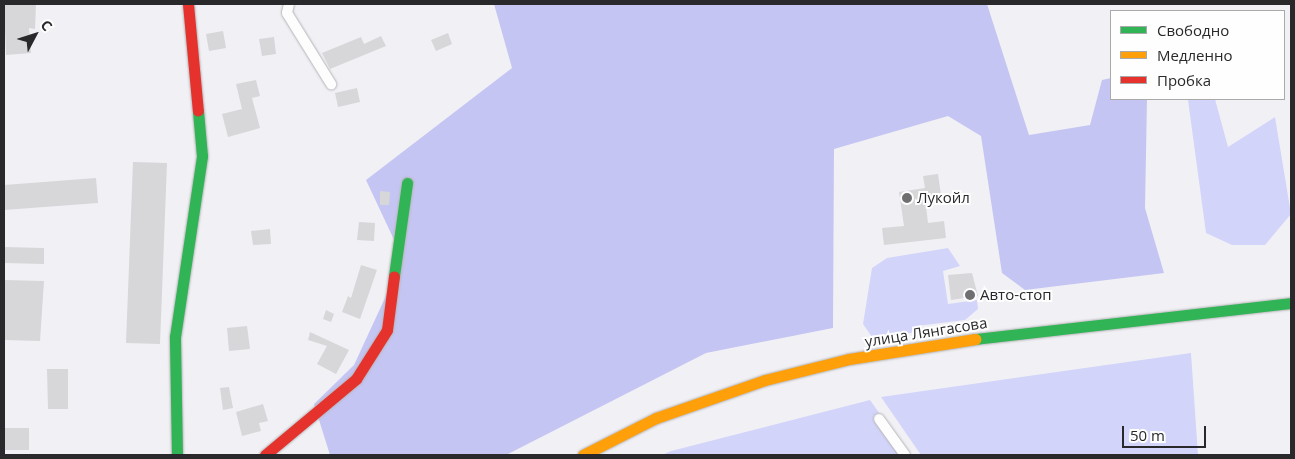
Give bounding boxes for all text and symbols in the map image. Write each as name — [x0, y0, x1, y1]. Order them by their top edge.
north arrow — [10, 10, 60, 60]
legend — [1110, 10, 1285, 100]
text: С — [37, 16, 57, 35]
text: Свободно — [1157, 20, 1229, 40]
text: Медленно — [1157, 45, 1233, 65]
text: Пробка — [1157, 70, 1211, 90]
place label: Лукойл — [917, 189, 970, 207]
marker: Лукойл — [901, 192, 913, 204]
place label: Авто-стоп — [980, 286, 1052, 304]
marker: Авто-стоп — [964, 289, 976, 301]
street label: улица Лянгасова — [864, 313, 988, 351]
scale bar — [1125, 416, 1209, 448]
text: 50 m — [1130, 425, 1165, 445]

